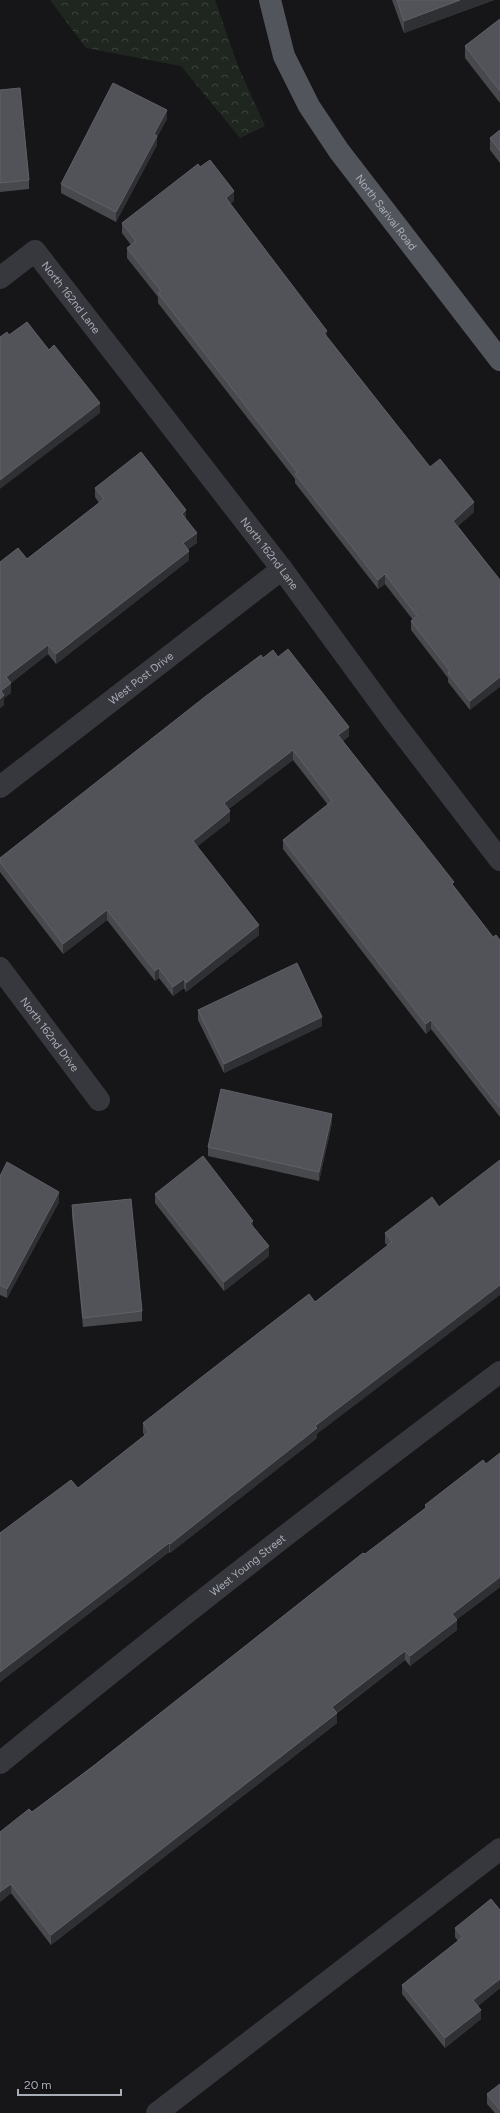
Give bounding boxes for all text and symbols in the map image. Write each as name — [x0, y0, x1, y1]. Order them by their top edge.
street label: North Sarival Road — [353, 172, 419, 253]
street label: North 162nd Lane — [39, 259, 103, 336]
street label: North 162nd Lane — [237, 515, 301, 592]
street label: West Post Drive — [106, 649, 176, 708]
street label: North 162nd Drive — [17, 995, 81, 1074]
street label: West Young Street — [207, 1532, 289, 1599]
scale bar — [18, 2071, 121, 2097]
text: 20 m — [24, 2078, 52, 2092]

